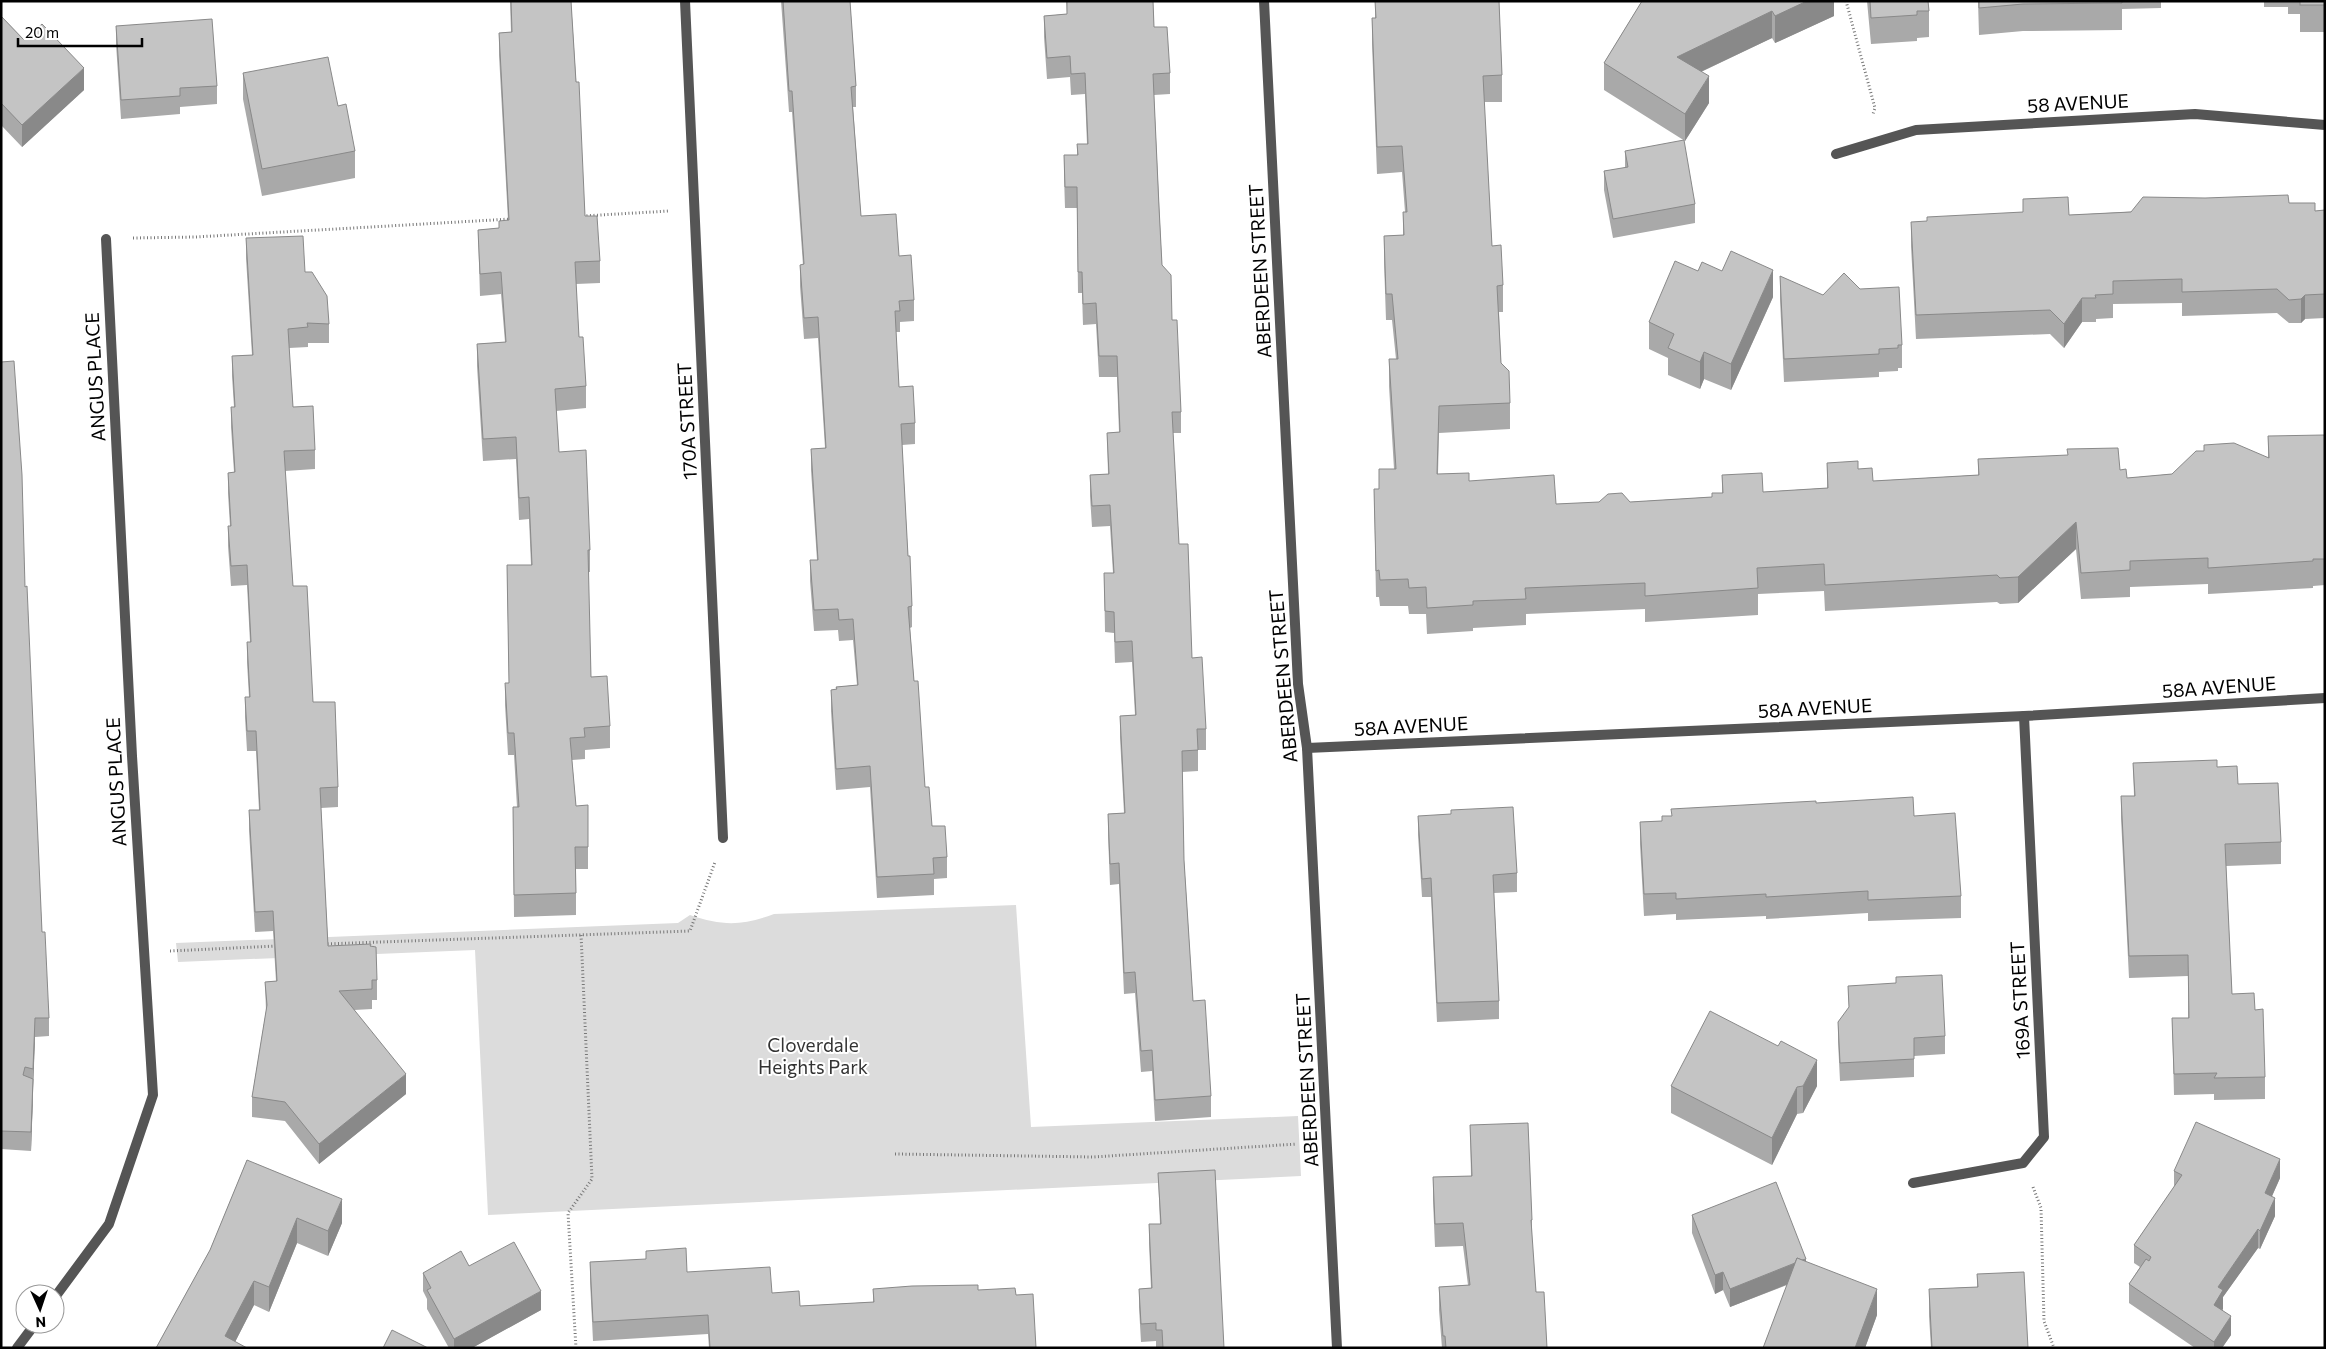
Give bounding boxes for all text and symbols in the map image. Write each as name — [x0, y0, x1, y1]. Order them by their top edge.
scale bar — [18, 15, 141, 47]
text: 20 m — [25, 23, 59, 41]
street label: 58 AVENUE — [2027, 88, 2129, 117]
street label: ABERDEEN STREET — [1243, 183, 1276, 359]
street label: ANGUS PLACE — [80, 312, 109, 442]
street label: 170A STREET — [672, 362, 701, 480]
street label: ABERDEEN STREET — [1263, 588, 1302, 764]
street label: 58A AVENUE — [2161, 671, 2277, 702]
street label: 58A AVENUE — [1757, 693, 1873, 722]
street label: 58A AVENUE — [1353, 711, 1469, 740]
street label: ANGUS PLACE — [101, 717, 130, 847]
street label: 169A STREET — [2005, 941, 2034, 1059]
street label: ABERDEEN STREET — [1290, 992, 1323, 1168]
park label: Cloverdale Heights Park — [758, 1033, 868, 1078]
north arrow — [15, 1284, 65, 1334]
text: N — [35, 1314, 46, 1331]

